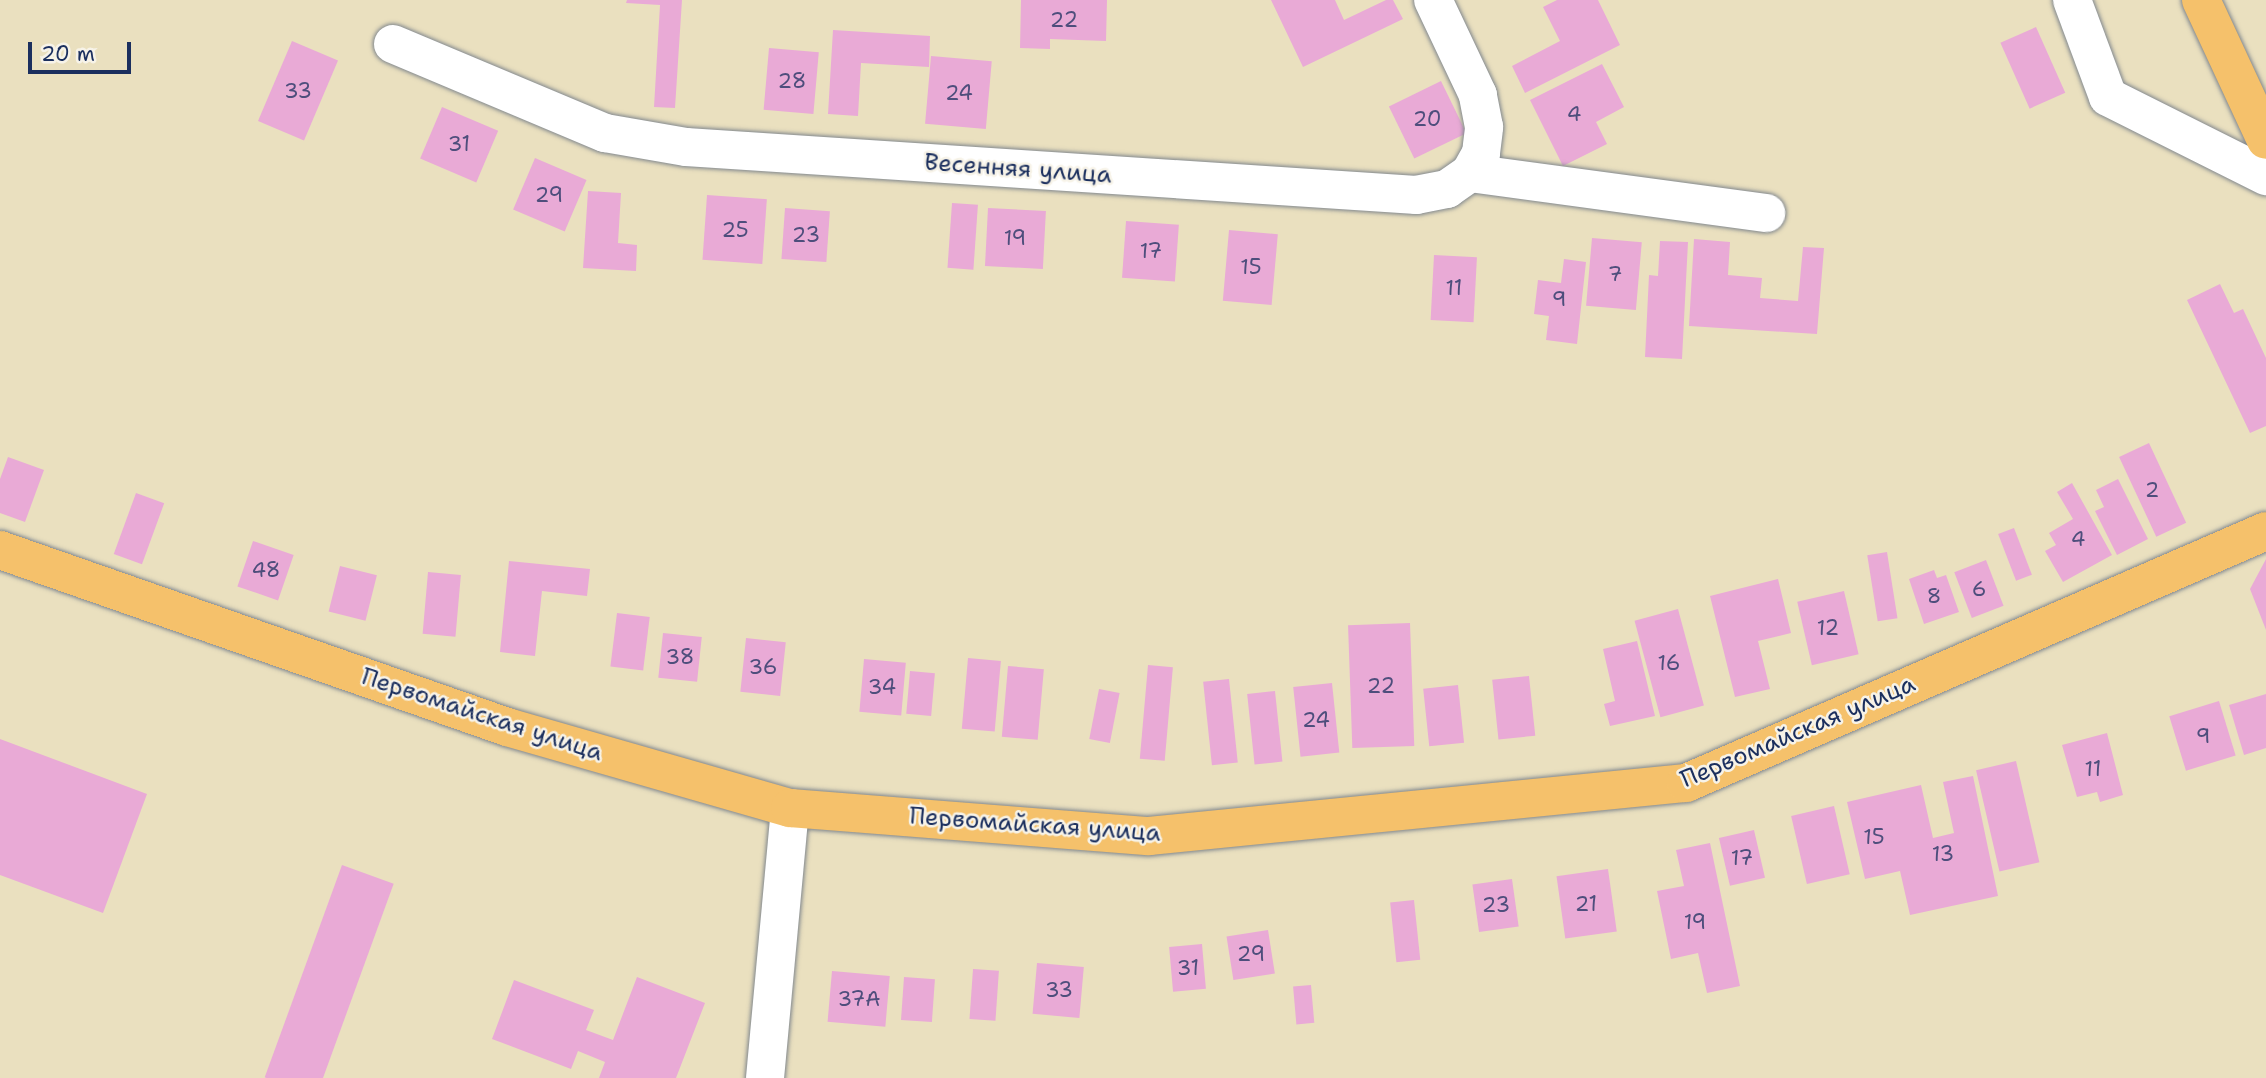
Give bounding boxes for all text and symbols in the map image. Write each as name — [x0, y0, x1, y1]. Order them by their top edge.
house number: 22 — [1050, 7, 1078, 33]
scale bar — [32, 28, 135, 72]
text: 20 m — [41, 40, 95, 68]
house number: 28 — [778, 68, 806, 94]
house number: 33 — [284, 78, 312, 104]
house number: 24 — [945, 80, 973, 106]
house number: 4 — [1567, 101, 1581, 127]
house number: 20 — [1413, 106, 1441, 132]
house number: 31 — [448, 131, 470, 157]
street label: Весенняя улица — [923, 148, 1113, 190]
house number: 29 — [535, 182, 563, 208]
house number: 25 — [721, 217, 749, 243]
house number: 23 — [792, 222, 820, 248]
house number: 19 — [1004, 225, 1026, 251]
house number: 17 — [1140, 238, 1162, 264]
house number: 15 — [1240, 254, 1262, 280]
house number: 7 — [1608, 261, 1622, 287]
house number: 11 — [1446, 275, 1462, 301]
house number: 9 — [1552, 286, 1566, 312]
house number: 2 — [2145, 477, 2159, 503]
house number: 4 — [2071, 526, 2085, 552]
house number: 48 — [252, 557, 280, 583]
house number: 6 — [1972, 576, 1986, 602]
house number: 8 — [1927, 583, 1941, 609]
house number: 12 — [1817, 615, 1839, 641]
house number: 38 — [666, 644, 694, 670]
house number: 16 — [1658, 650, 1680, 676]
house number: 36 — [749, 654, 777, 680]
street label: Первомайская улица — [358, 662, 606, 768]
street label: Первомайская улица — [1676, 670, 1920, 794]
house number: 22 — [1367, 673, 1395, 699]
house number: 34 — [868, 674, 896, 700]
house number: 24 — [1302, 707, 1330, 733]
house number: 9 — [2196, 723, 2210, 749]
house number: 11 — [2085, 756, 2101, 782]
street label: Первомайская улица — [908, 802, 1162, 848]
house number: 15 — [1863, 824, 1885, 850]
house number: 13 — [1932, 841, 1954, 867]
house number: 17 — [1731, 845, 1753, 871]
house number: 21 — [1575, 891, 1597, 917]
house number: 23 — [1482, 892, 1510, 918]
house number: 19 — [1684, 909, 1706, 935]
house number: 29 — [1237, 941, 1265, 967]
house number: 31 — [1177, 955, 1199, 981]
house number: 33 — [1045, 977, 1073, 1003]
house number: 37А — [838, 986, 880, 1012]

